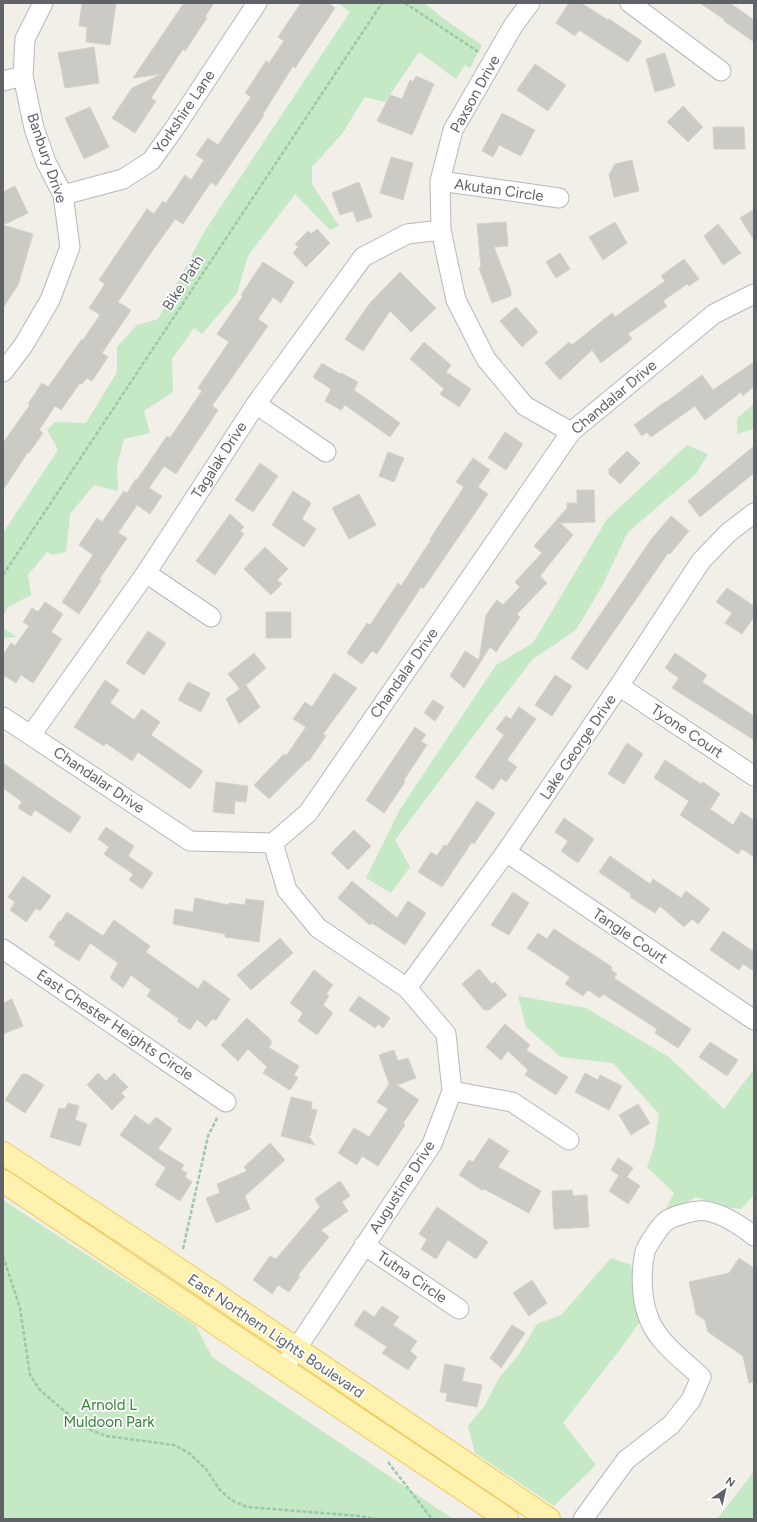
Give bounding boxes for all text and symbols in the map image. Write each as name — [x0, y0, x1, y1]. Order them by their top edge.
street label: Paxson Drive — [446, 52, 504, 136]
street label: Yorkshire Lane — [149, 67, 219, 157]
street label: Banbury Drive — [23, 111, 71, 205]
street label: Akutan Circle — [453, 175, 545, 205]
street label: Bike Path — [159, 252, 207, 314]
street label: Chandalar Drive — [568, 356, 660, 438]
street label: Tagalak Drive — [187, 418, 251, 502]
street label: Chandalar Drive — [366, 624, 442, 722]
street label: Lake George Drive — [536, 691, 620, 803]
street label: Tyone Court — [647, 700, 727, 762]
street label: Chandalar Drive — [50, 743, 148, 817]
street label: Tangle Court — [589, 904, 671, 968]
street label: East Chester Heights Circle — [33, 966, 197, 1084]
street label: Augustine Drive — [365, 1137, 439, 1237]
street label: Tutna Circle — [374, 1247, 450, 1307]
street label: East Northern Lights Boulevard — [184, 1270, 368, 1402]
park label: Arnold L Muldoon Park — [63, 1396, 155, 1431]
north arrow — [705, 1470, 745, 1510]
text: N — [723, 1474, 737, 1490]

